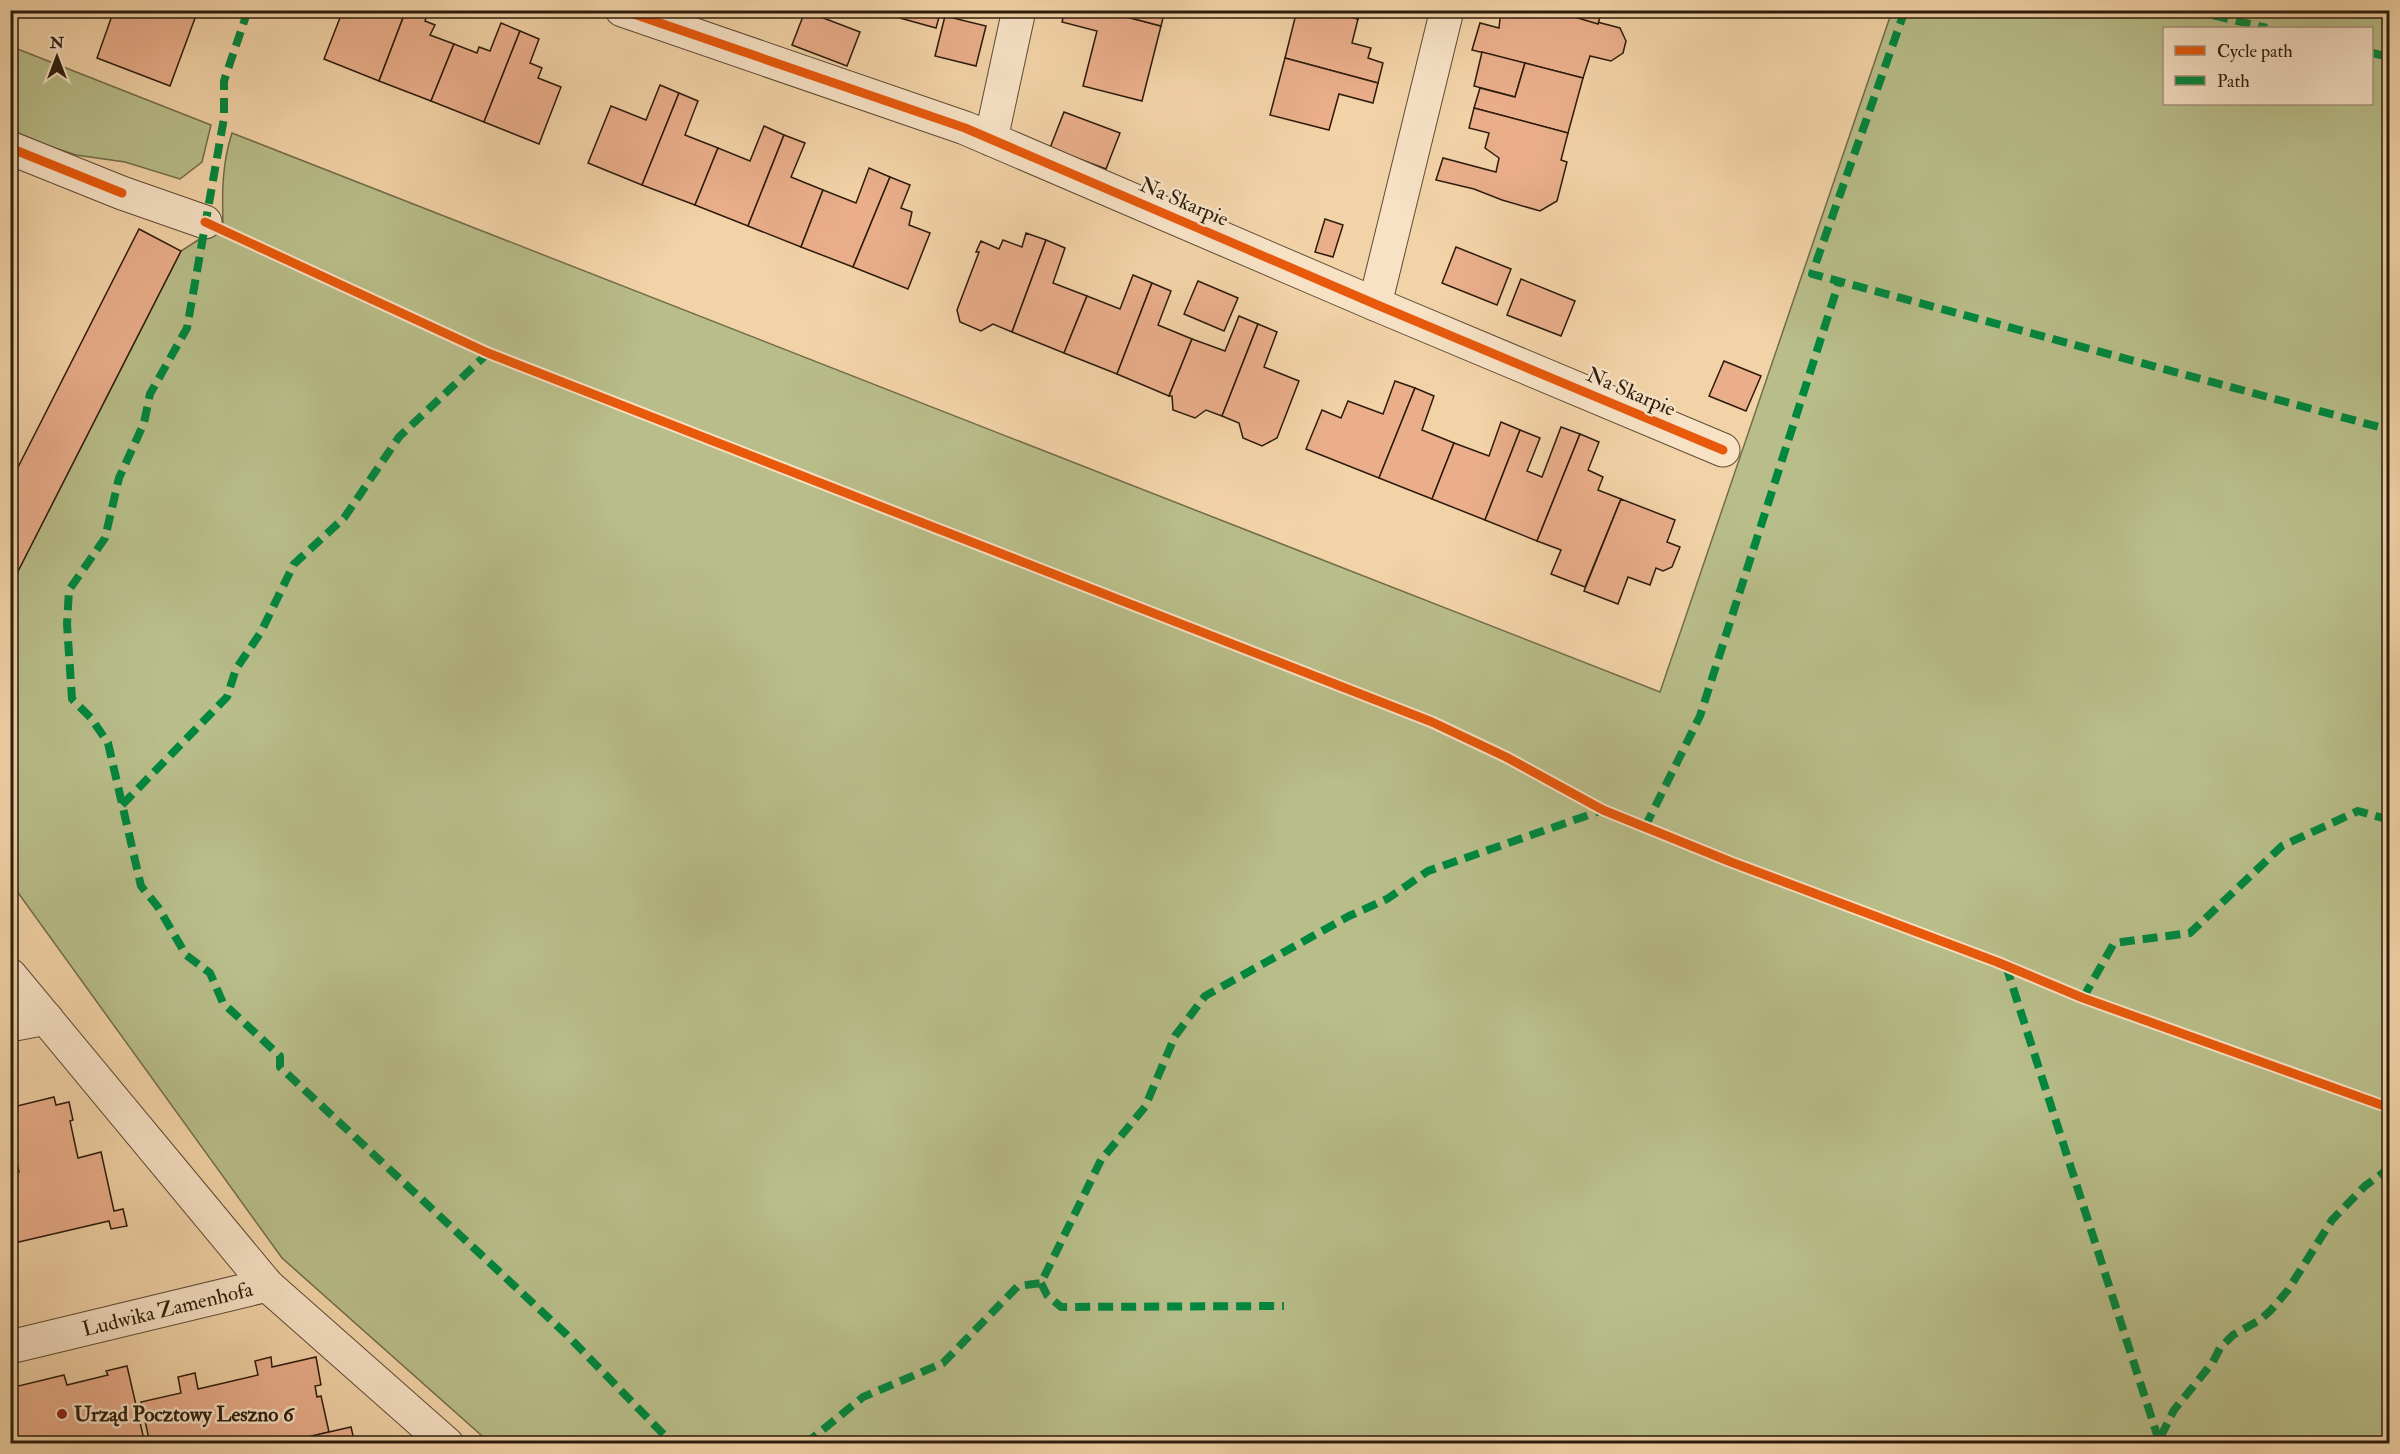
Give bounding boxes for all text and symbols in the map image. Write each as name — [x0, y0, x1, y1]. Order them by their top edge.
north arrow — [27, 27, 87, 87]
legend — [2163, 27, 2373, 105]
text: N — [49, 33, 65, 53]
text: Cycle path — [2217, 40, 2293, 63]
text: Path — [2217, 70, 2250, 93]
street label: Na Skarpie — [1135, 171, 1233, 233]
street label: Na Skarpie — [1582, 361, 1680, 423]
street label: Ludwika Zamenhofa — [79, 1275, 256, 1343]
place label: Urząd Pocztowy Leszno 6 — [74, 1401, 295, 1428]
marker: Urząd Pocztowy Leszno 6 — [55, 1407, 69, 1421]

